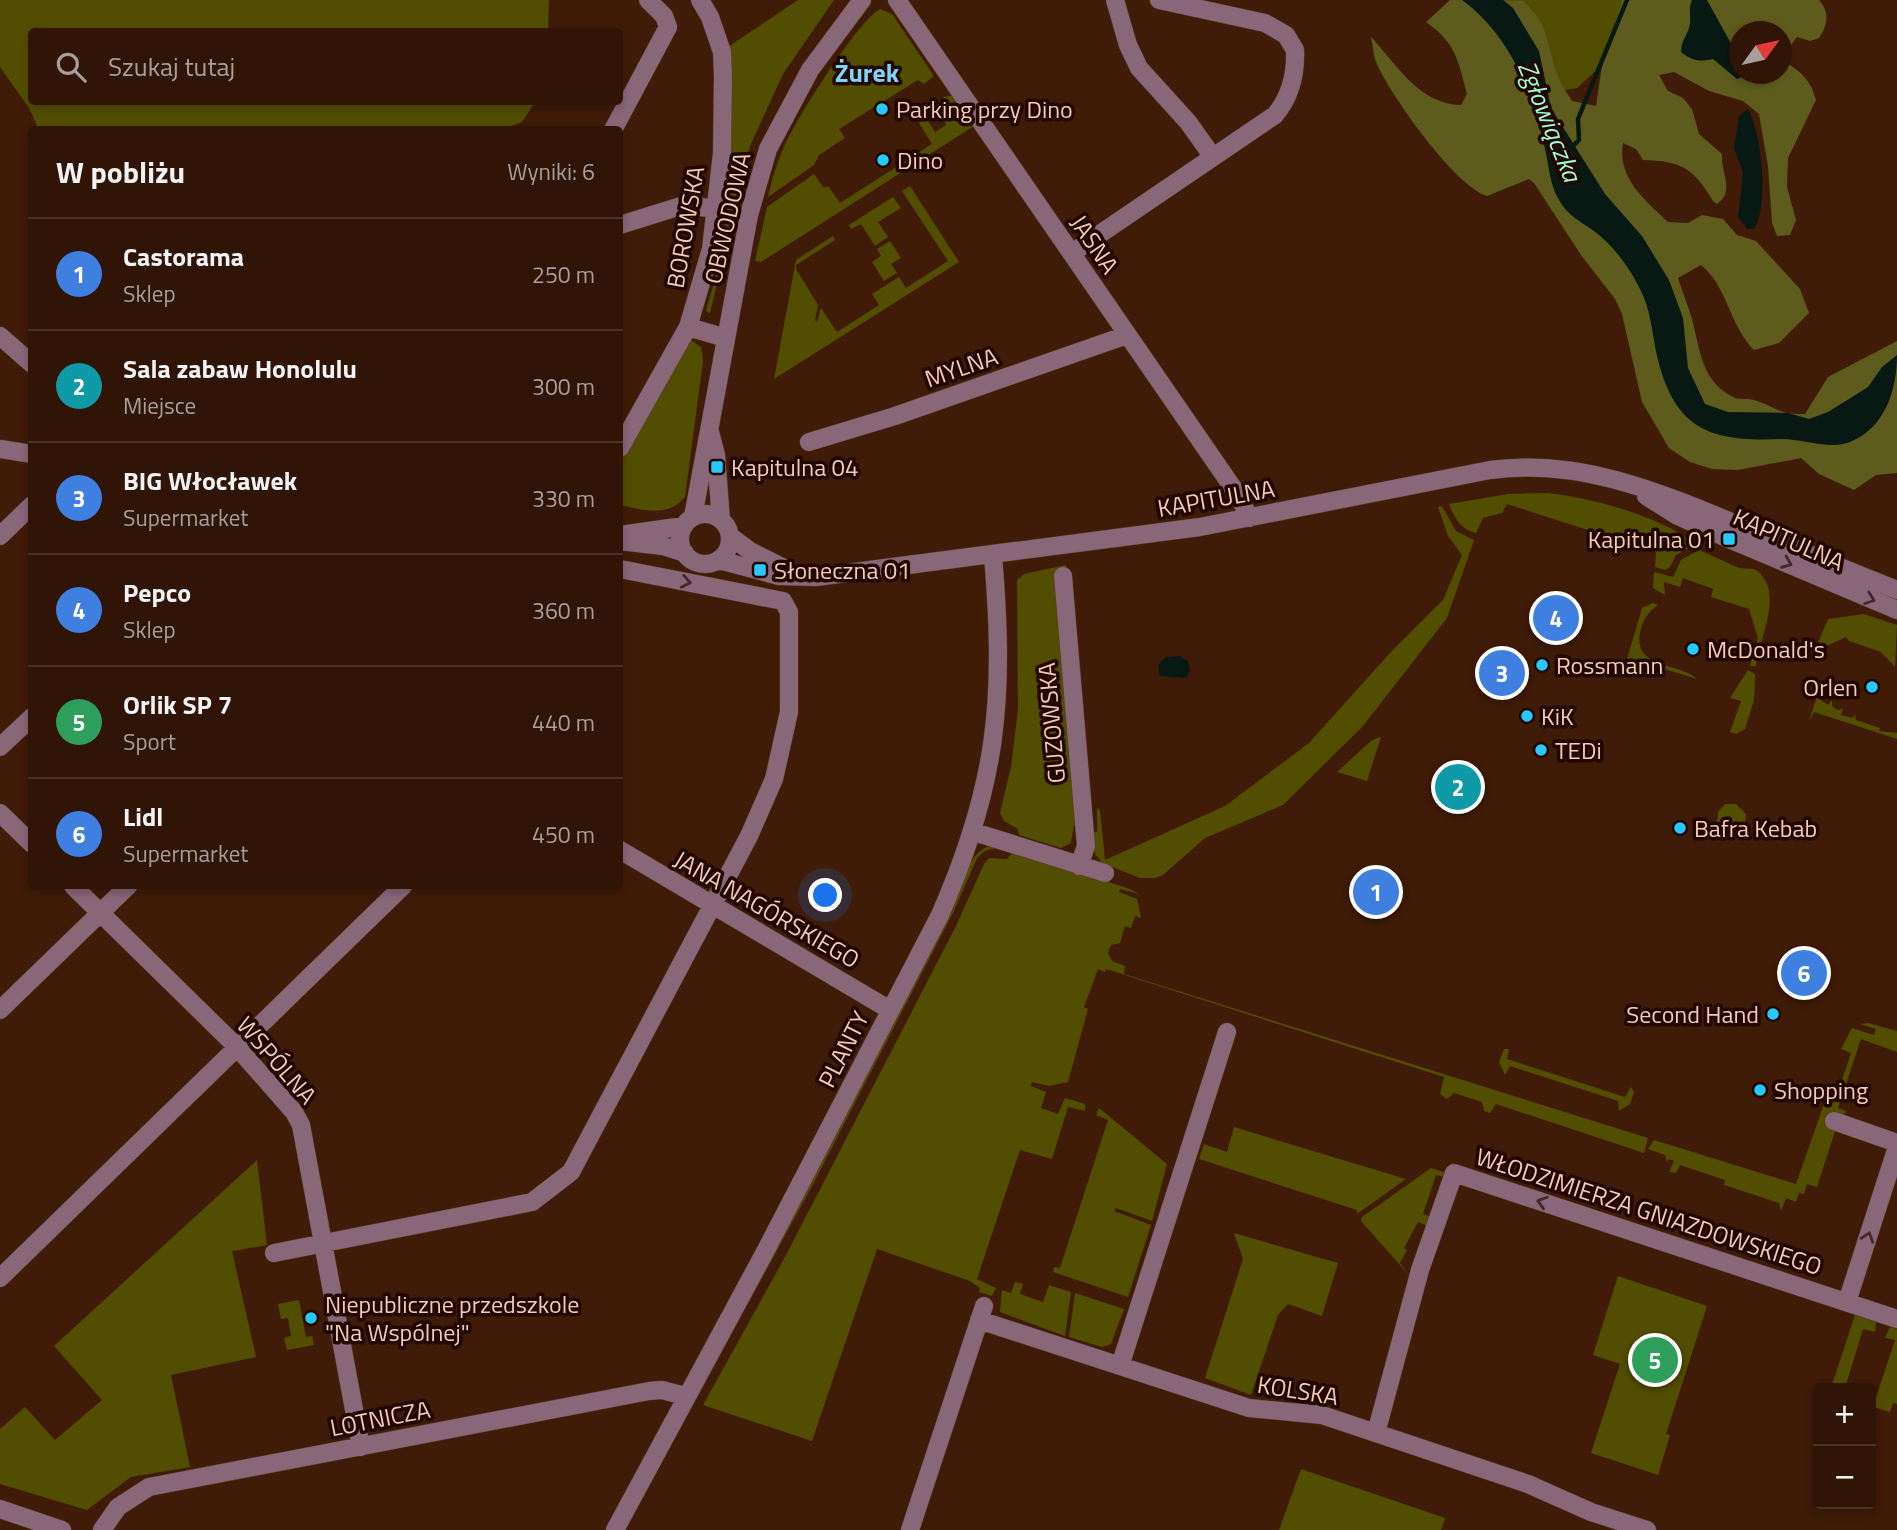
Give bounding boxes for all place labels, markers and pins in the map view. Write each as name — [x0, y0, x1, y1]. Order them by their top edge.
place label: Parking przy Dino — [896, 91, 1073, 127]
marker: Parking przy Dino — [874, 101, 890, 117]
place label: Dino — [897, 142, 943, 178]
marker: Dino — [875, 152, 891, 168]
place label: Kapitulna 04 — [731, 449, 858, 485]
marker: Kapitulna 04 — [709, 459, 725, 475]
place label: Kapitulna 01 — [1588, 521, 1715, 557]
marker: Kapitulna 01 — [1721, 531, 1737, 547]
place label: Słoneczna 01 — [774, 552, 911, 588]
marker: Słoneczna 01 — [752, 562, 768, 578]
pin: 4 — [1533, 592, 1579, 644]
place label: McDonald's — [1707, 631, 1825, 667]
marker: McDonald's — [1685, 641, 1701, 657]
pin: 3 — [1479, 647, 1525, 699]
place label: Rossmann — [1556, 647, 1663, 683]
marker: Rossmann — [1534, 657, 1550, 673]
place label: Orlen — [1803, 669, 1858, 705]
marker: Orlen — [1864, 679, 1880, 695]
place label: KiK — [1541, 698, 1574, 734]
marker: KiK — [1519, 708, 1535, 724]
place label: TEDi — [1555, 732, 1602, 768]
marker: TEDi — [1533, 742, 1549, 758]
pin: 2 — [1435, 761, 1481, 813]
place label: Bafra Kebab — [1694, 810, 1817, 846]
marker: Bafra Kebab — [1672, 820, 1688, 836]
pin: 1 — [1353, 866, 1399, 918]
pin: 6 — [1781, 947, 1827, 999]
place label: Second Hand — [1626, 996, 1759, 1032]
marker: Second Hand — [1765, 1006, 1781, 1022]
place label: Shopping — [1774, 1072, 1868, 1108]
marker: Shopping — [1752, 1082, 1768, 1098]
place label: Niepubliczne przedszkole "Na Wspólnej" — [325, 1286, 579, 1350]
marker: Niepubliczne przedszkole "Na Wspólnej" — [303, 1310, 319, 1326]
pin: 5 — [1632, 1334, 1678, 1386]

